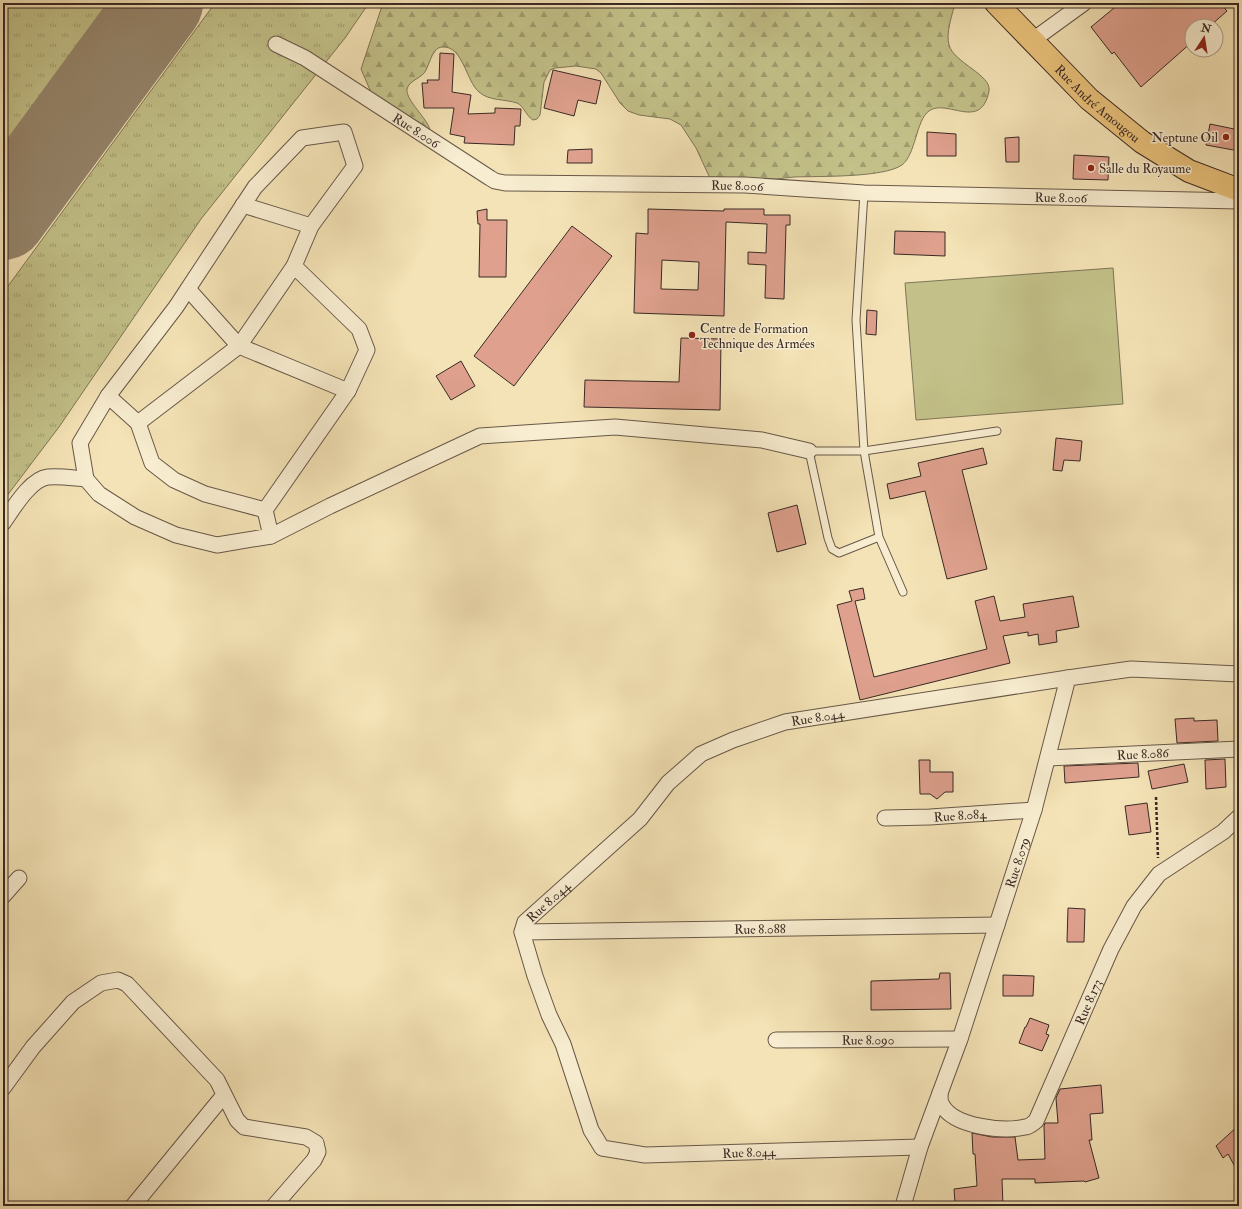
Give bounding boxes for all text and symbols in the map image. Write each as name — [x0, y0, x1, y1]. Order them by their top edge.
north arrow — [1184, 18, 1224, 58]
text: N — [1199, 21, 1213, 36]
street label: Rue André Amougou — [1051, 62, 1143, 146]
street label: Rue 8.006 — [389, 110, 444, 153]
place label: Neptune Oil — [1151, 130, 1219, 147]
marker: Neptune Oil — [1221, 132, 1231, 142]
place label: Salle du Royaume — [1099, 161, 1191, 178]
marker: Salle du Royaume — [1086, 163, 1096, 173]
street label: Rue 8.006 — [711, 178, 765, 195]
street label: Rue 8.006 — [1034, 190, 1089, 207]
place label: Centre de Formation Technique des Armées — [700, 321, 815, 352]
marker: Centre de Formation Technique des Armées — [687, 330, 697, 340]
street label: Rue 8.044 — [790, 706, 846, 730]
street label: Rue 8.086 — [1117, 745, 1171, 764]
street label: Rue 8.084 — [933, 806, 988, 826]
street label: Rue 8.079 — [1002, 836, 1034, 890]
street label: Rue 8.044 — [523, 878, 575, 926]
street label: Rue 8.088 — [734, 921, 786, 938]
street label: Rue 8.173 — [1072, 977, 1106, 1028]
street label: Rue 8.090 — [842, 1032, 894, 1049]
street label: Rue 8.044 — [722, 1144, 777, 1162]

